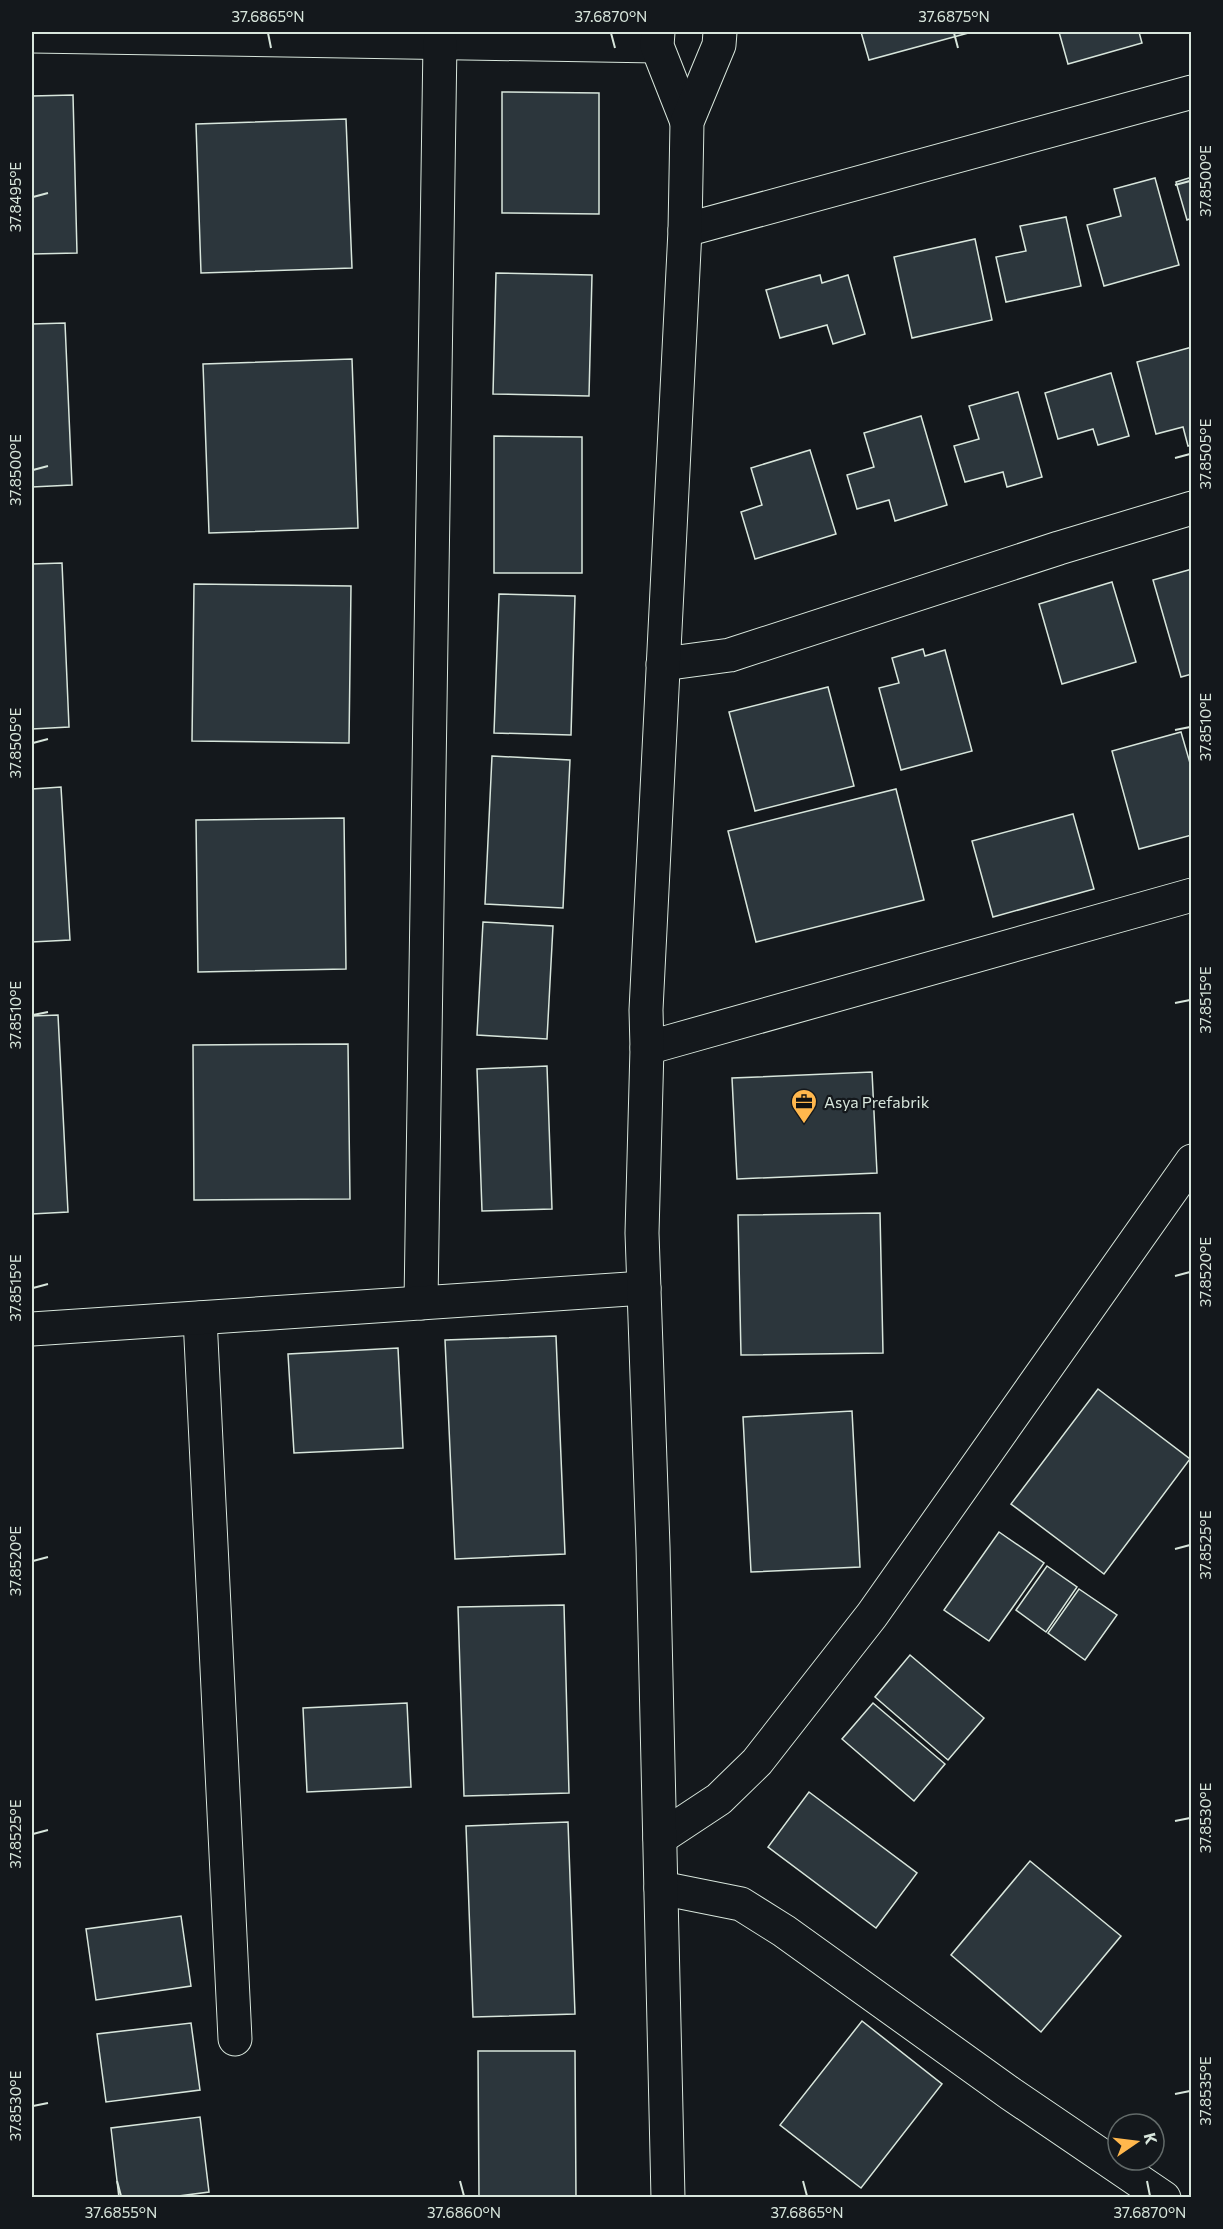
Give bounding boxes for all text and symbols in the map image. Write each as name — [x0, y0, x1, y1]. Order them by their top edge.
text: 37.6865°N — [232, 7, 304, 25]
text: 37.6870°N — [575, 7, 647, 25]
text: 37.6875°N — [918, 7, 990, 25]
text: 37.8500°E — [1196, 145, 1214, 217]
text: 37.8495°E — [6, 162, 24, 232]
text: 37.8505°E — [1196, 419, 1214, 489]
text: 37.8500°E — [6, 434, 24, 506]
text: 37.8510°E — [1196, 693, 1214, 761]
text: 37.8505°E — [6, 708, 24, 778]
text: 37.8515°E — [1196, 966, 1214, 1034]
text: 37.8510°E — [6, 981, 24, 1049]
office icon: Asya Prefabrik — [789, 1087, 819, 1125]
place label: Asya Prefabrik — [824, 1092, 930, 1111]
text: 37.8520°E — [1196, 1237, 1214, 1307]
text: 37.8515°E — [6, 1254, 24, 1322]
text: 37.8525°E — [1196, 1510, 1214, 1580]
text: 37.8520°E — [6, 1526, 24, 1596]
text: 37.8530°E — [1196, 1783, 1214, 1853]
text: 37.8525°E — [6, 1799, 24, 1869]
text: 37.8535°E — [1196, 2056, 1214, 2126]
text: 37.8530°E — [6, 2071, 24, 2141]
north arrow — [1106, 2112, 1166, 2172]
text: K — [1140, 2131, 1162, 2146]
text: 37.6855°N — [85, 2203, 157, 2221]
text: 37.6860°N — [427, 2203, 501, 2221]
text: 37.6865°N — [771, 2203, 843, 2221]
text: 37.6870°N — [1114, 2203, 1186, 2221]

